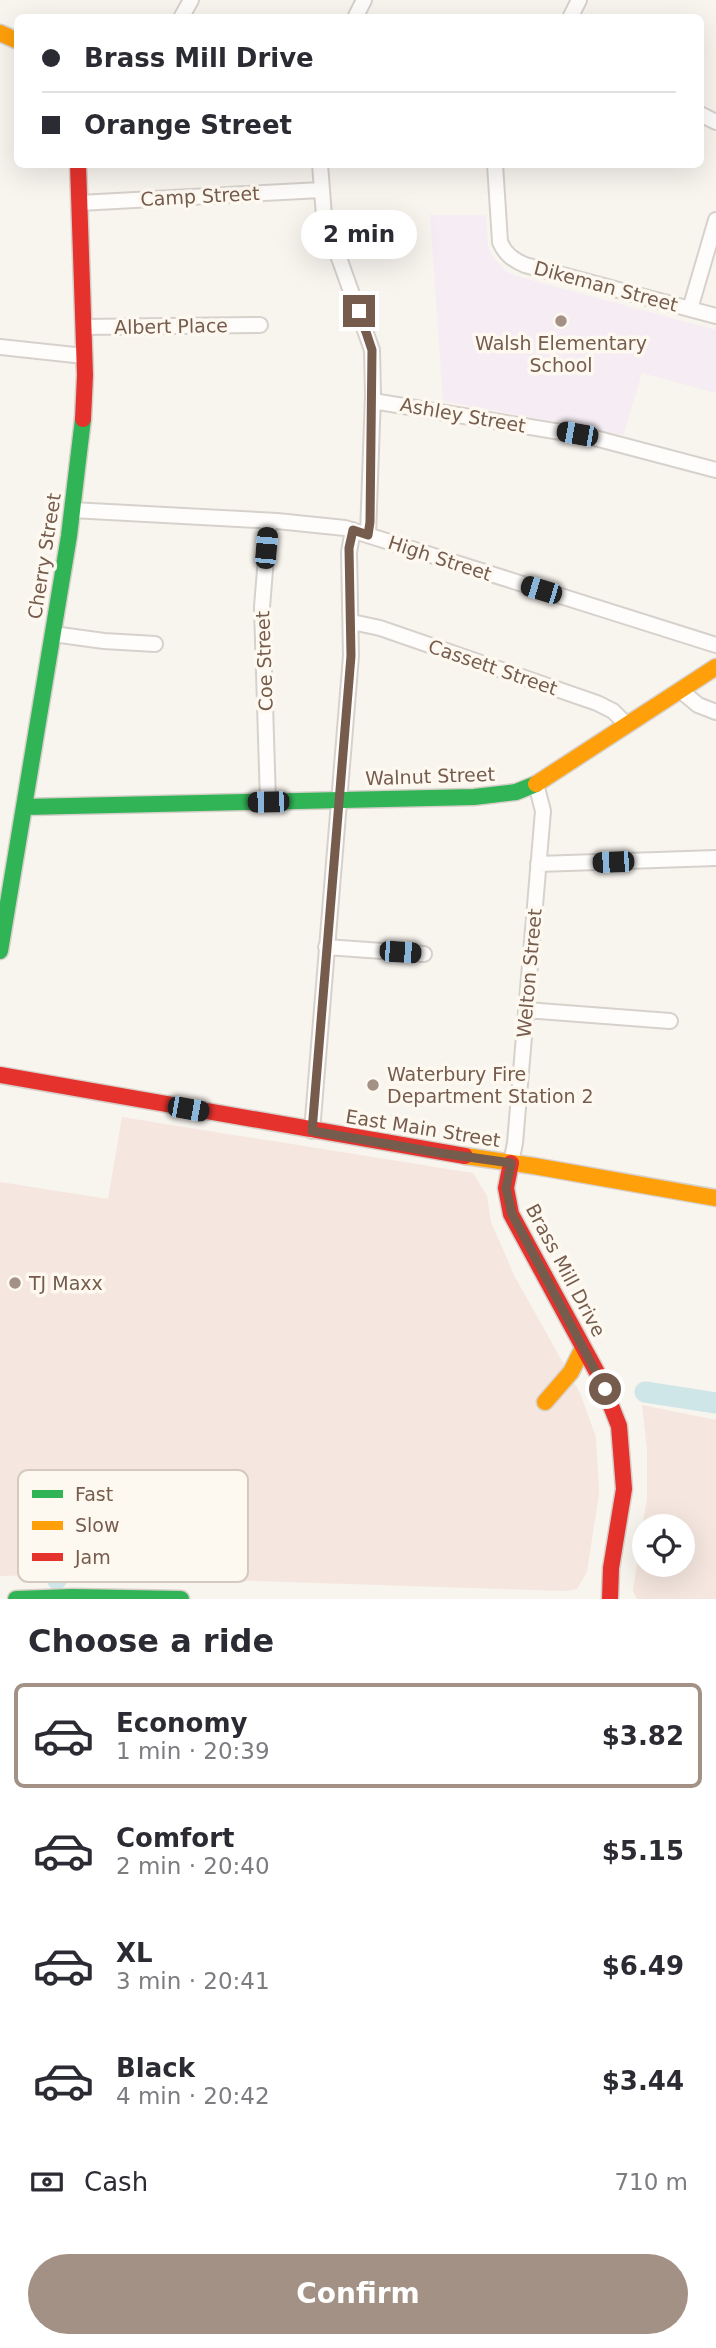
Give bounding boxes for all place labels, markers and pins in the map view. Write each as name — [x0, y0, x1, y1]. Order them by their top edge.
marker: Walsh Elementary School — [553, 313, 569, 329]
place label: Walsh Elementary School — [475, 332, 647, 376]
place label: Waterbury Fire Department Station 2 — [387, 1063, 594, 1107]
marker: Waterbury Fire Department Station 2 — [365, 1077, 381, 1093]
place label: TJ Maxx — [28, 1272, 103, 1294]
marker: TJ Maxx — [7, 1275, 23, 1291]

